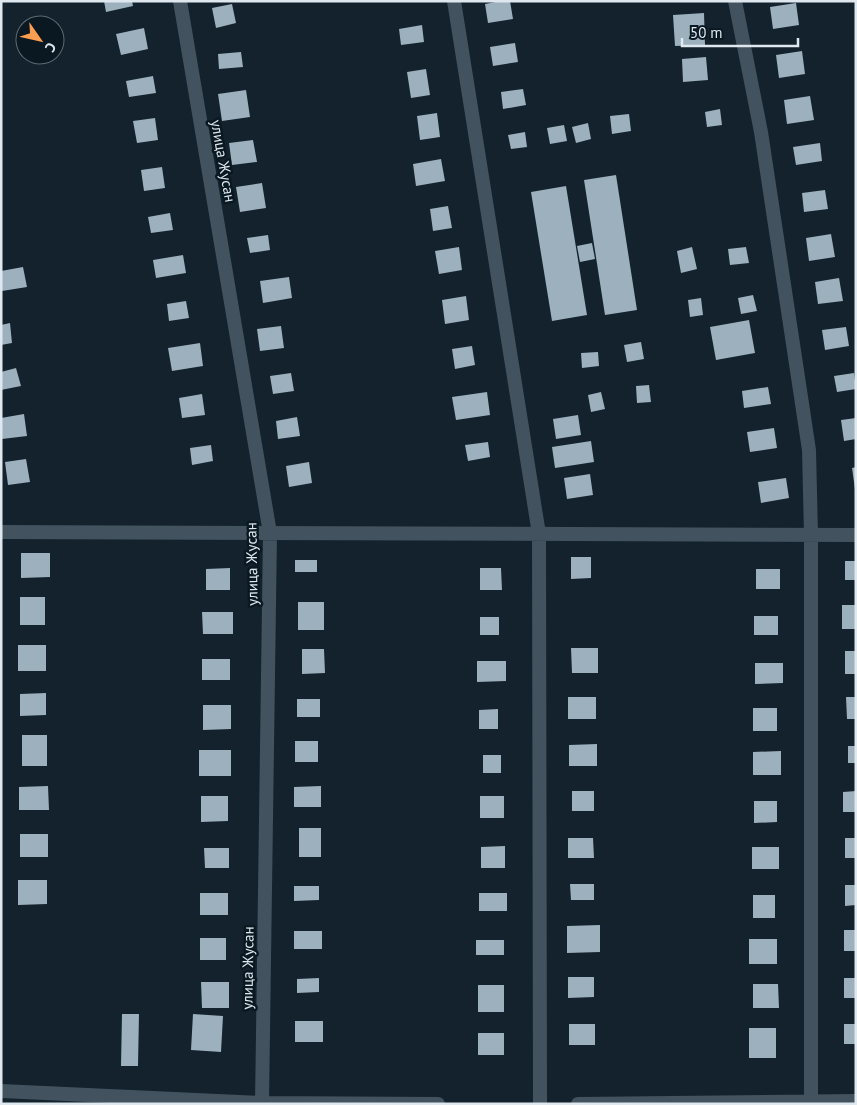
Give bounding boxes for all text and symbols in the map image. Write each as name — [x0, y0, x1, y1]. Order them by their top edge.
north arrow — [15, 15, 65, 65]
scale bar — [682, 15, 798, 47]
text: 50 m — [690, 23, 723, 42]
text: С — [41, 39, 60, 56]
street label: улица Жусан — [207, 118, 240, 204]
street label: улица Жусан — [241, 522, 262, 606]
street label: улица Жусан — [237, 926, 258, 1010]

